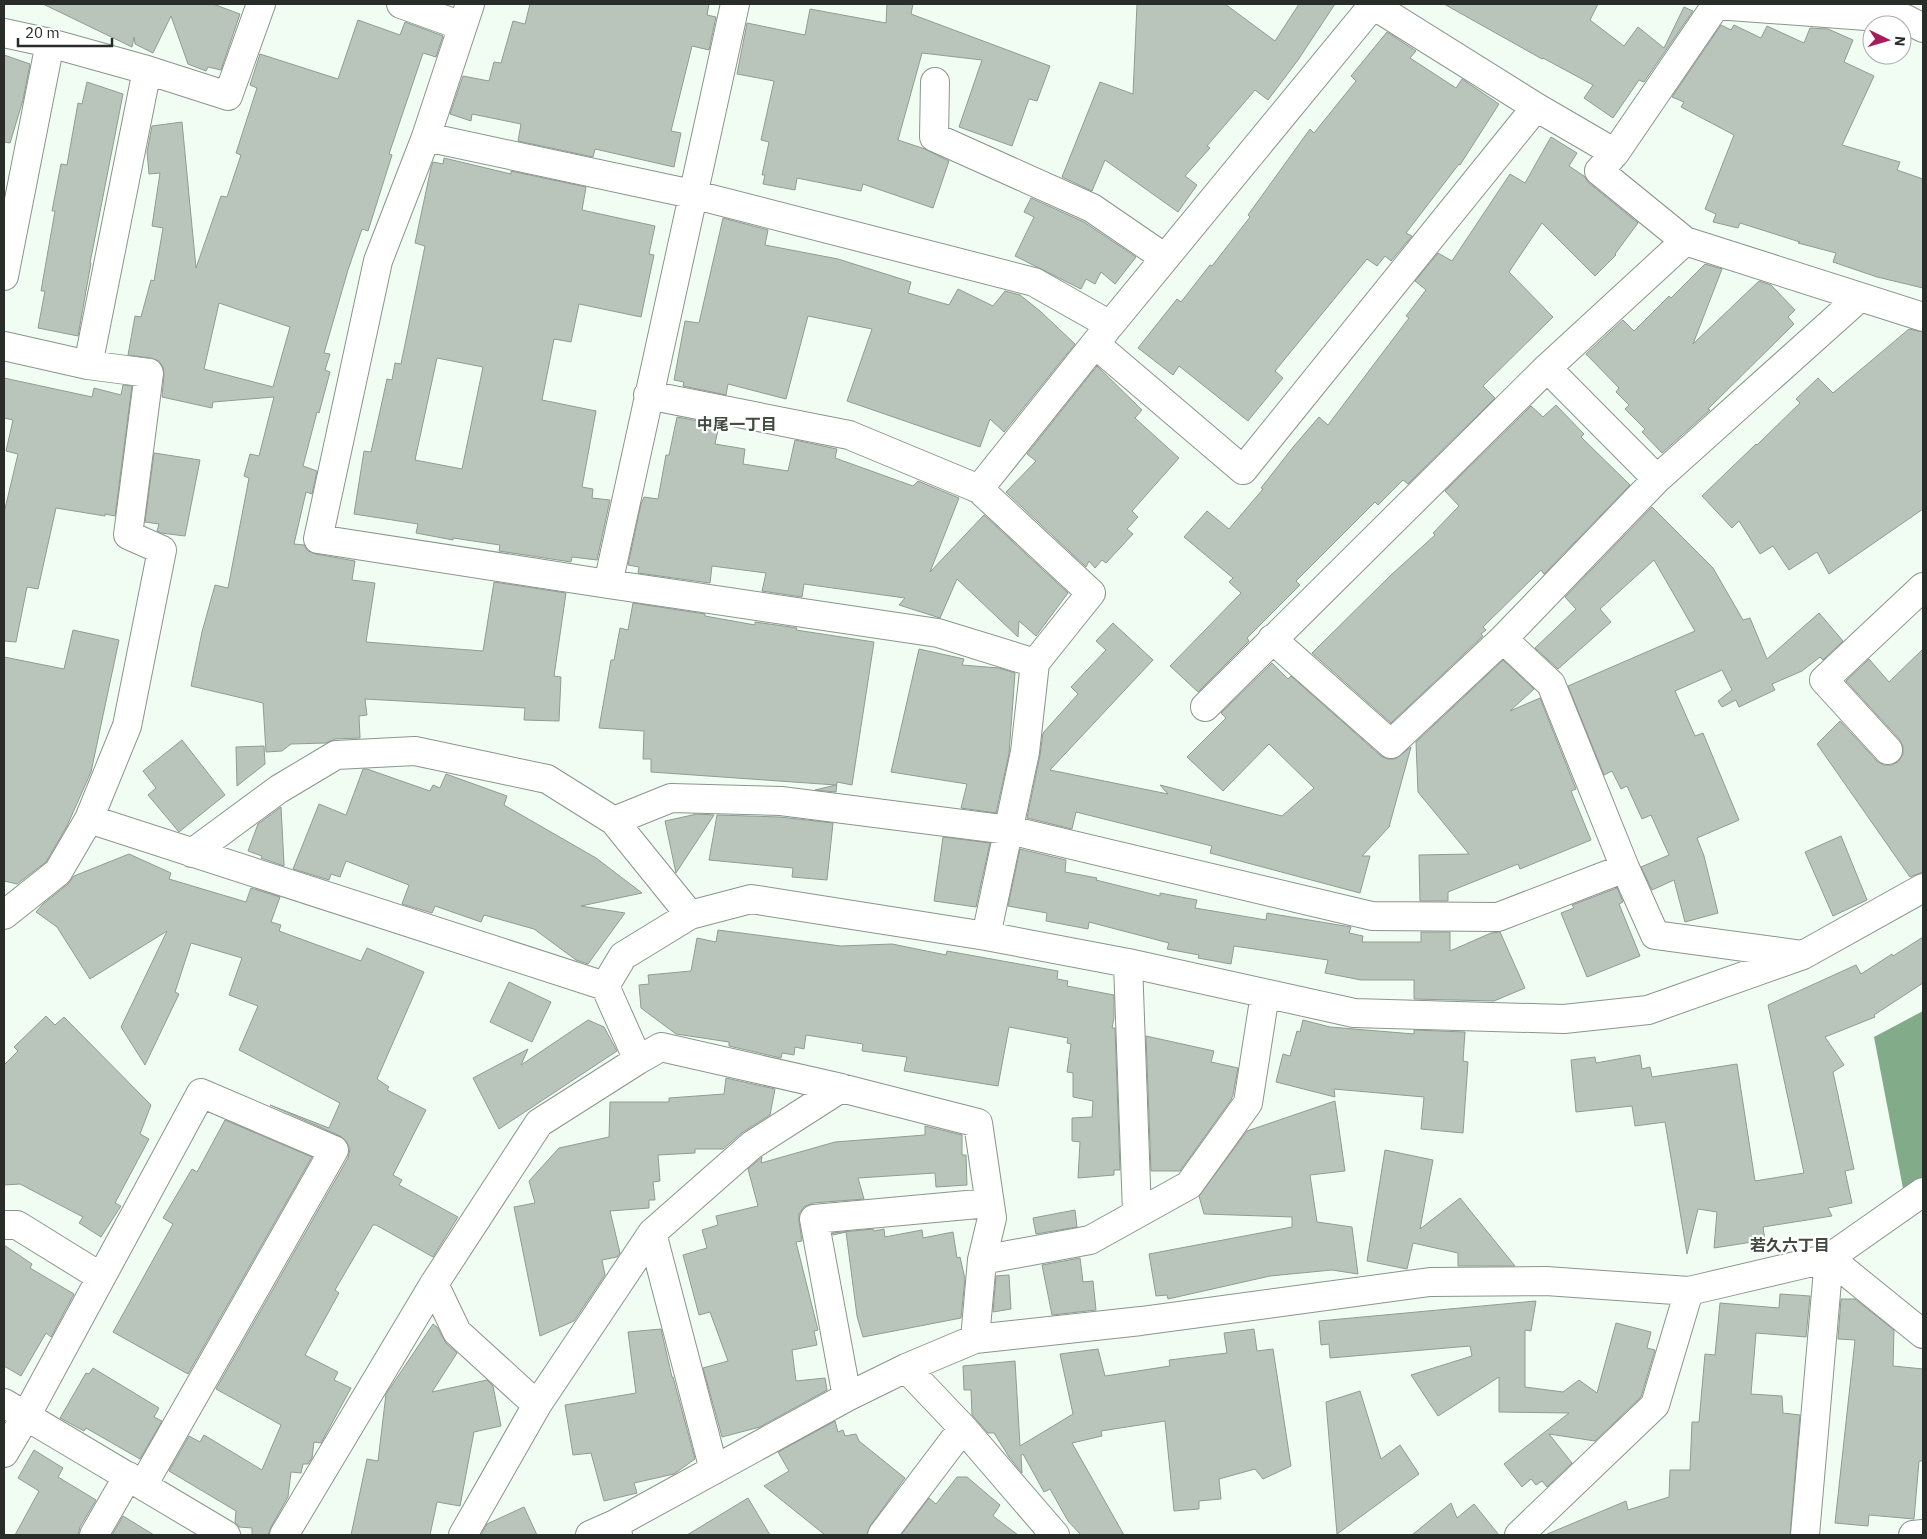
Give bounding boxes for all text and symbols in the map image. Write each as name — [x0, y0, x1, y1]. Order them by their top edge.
scale bar — [18, 15, 111, 47]
north arrow — [1862, 15, 1912, 65]
text: 20 m — [25, 23, 60, 42]
text: N — [1891, 35, 1909, 47]
district label: 中尾一丁目 — [697, 414, 777, 434]
district label: 若久六丁目 — [1750, 1235, 1830, 1255]

